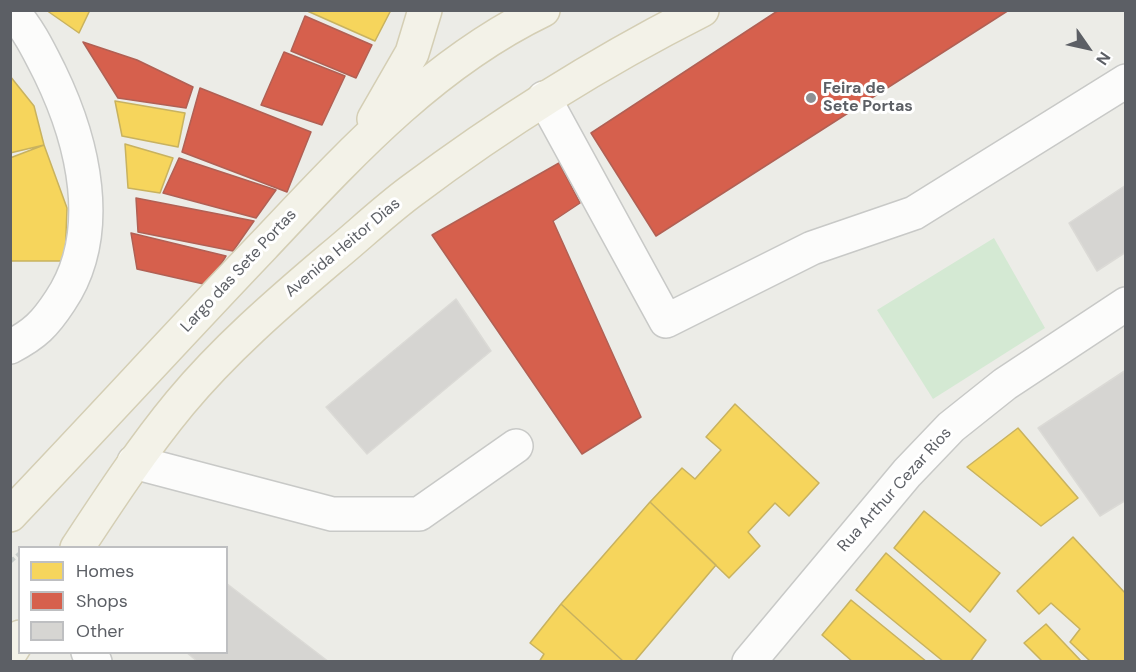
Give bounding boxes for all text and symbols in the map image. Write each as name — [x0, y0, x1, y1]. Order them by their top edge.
north arrow — [1058, 18, 1118, 78]
text: N — [1091, 48, 1115, 69]
place label: Feira de Sete Portas — [823, 79, 913, 117]
marker: Feira de Sete Portas — [804, 91, 818, 105]
street label: Avenida Heitor Dias — [282, 194, 404, 302]
street label: Largo das Sete Portas — [177, 206, 301, 336]
street label: Rua Arthur Cezar Rios — [834, 424, 956, 556]
legend — [18, 546, 228, 654]
text: Homes — [76, 559, 134, 583]
text: Shops — [76, 589, 128, 613]
text: Other — [76, 619, 124, 643]

